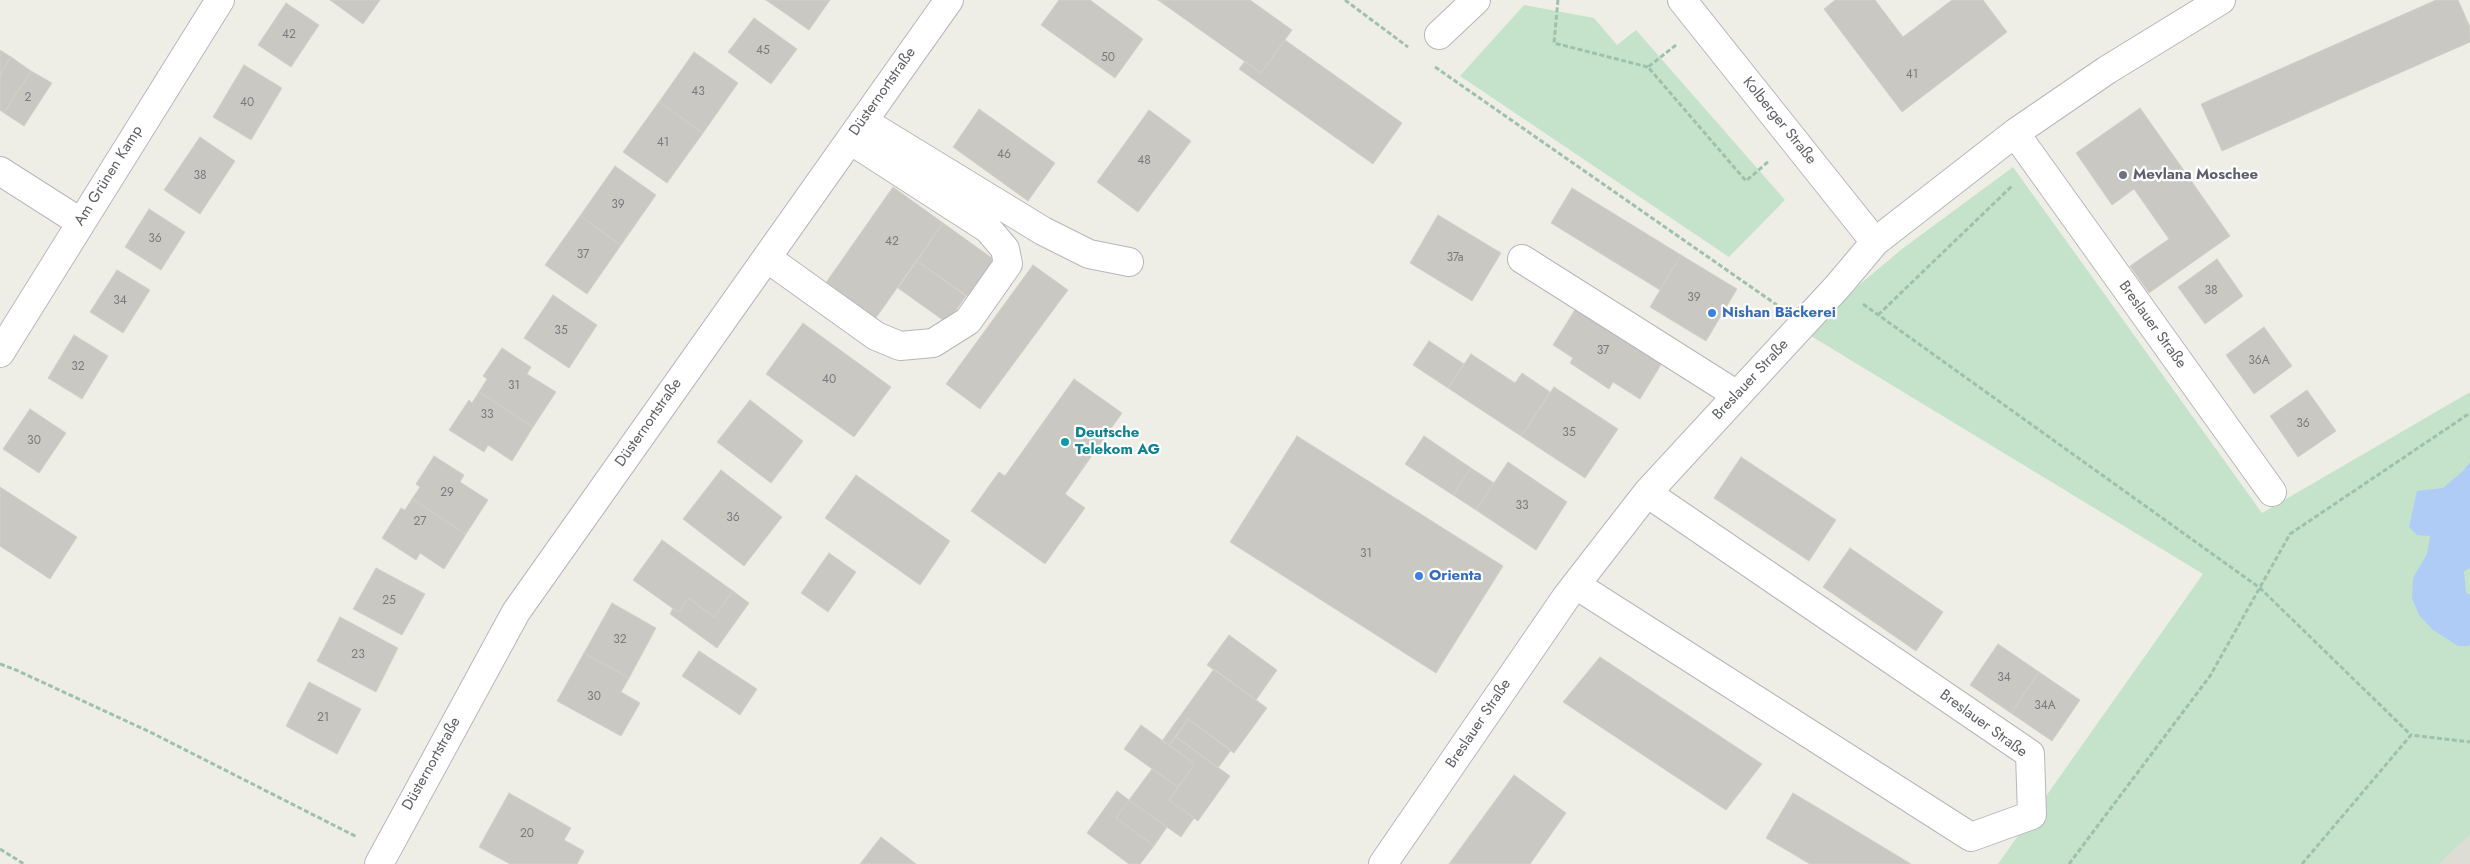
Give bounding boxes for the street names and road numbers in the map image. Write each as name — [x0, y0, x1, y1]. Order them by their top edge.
street label: Düsternortstraße — [846, 44, 920, 140]
street label: Kolberger Straße — [1738, 74, 1820, 168]
street label: Am Grünen Kamp — [71, 123, 147, 229]
street label: Breslauer Straße — [2114, 278, 2190, 372]
street label: Breslauer Straße — [1709, 336, 1793, 424]
street label: Düsternortstraße — [612, 375, 686, 471]
street label: Breslauer Straße — [1443, 676, 1515, 772]
street label: Breslauer Straße — [1936, 686, 2030, 762]
street label: Düsternortstraße — [399, 714, 465, 814]

